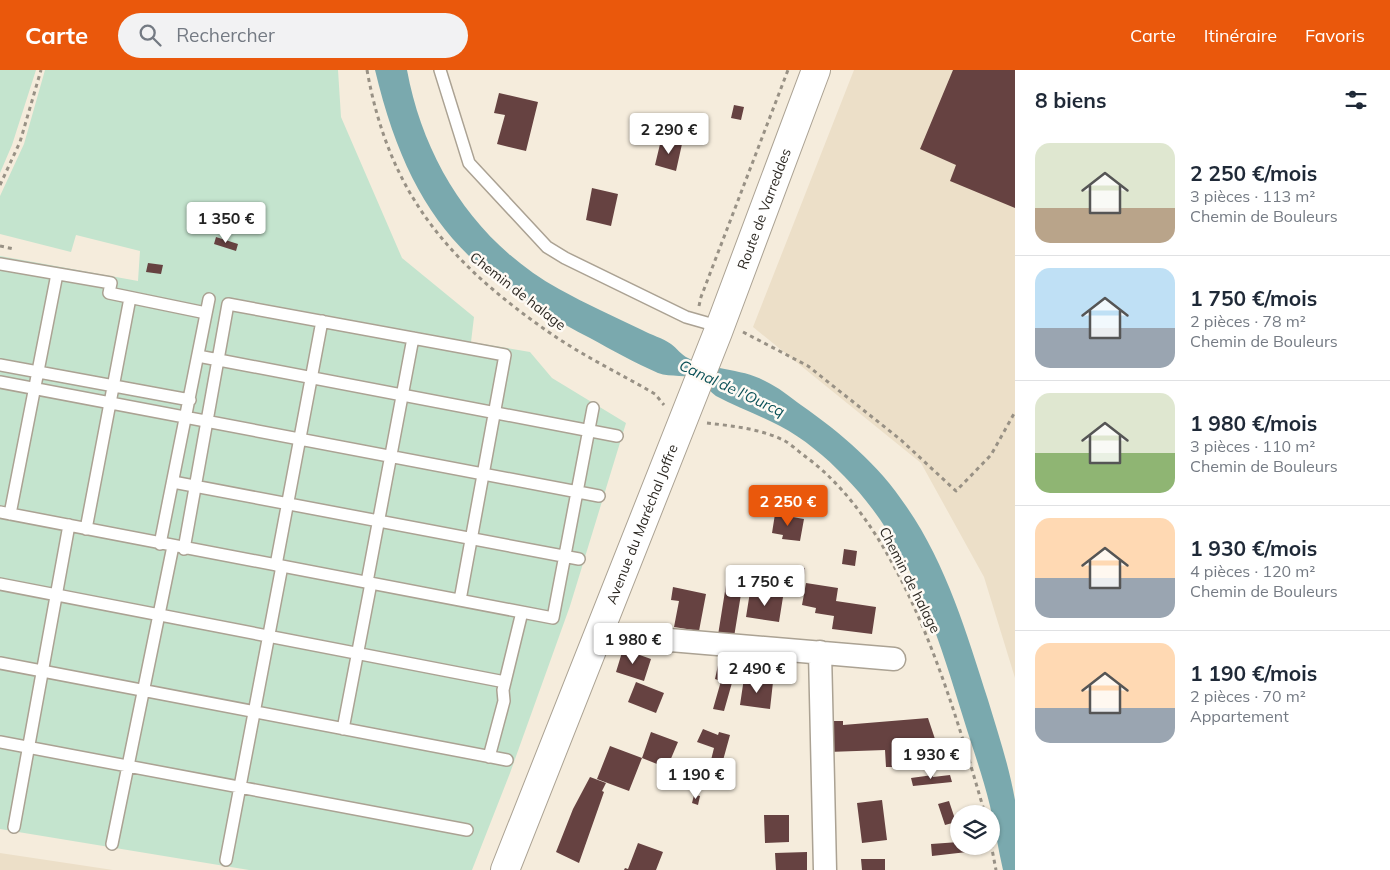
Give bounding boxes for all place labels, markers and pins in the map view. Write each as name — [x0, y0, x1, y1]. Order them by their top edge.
pin: 2 290 € — [623, 112, 715, 155]
pin: 1 350 € — [180, 202, 272, 244]
pin: 2 250 € — [742, 484, 834, 527]
pin: 1 750 € — [719, 564, 811, 607]
pin: 1 980 € — [587, 622, 679, 665]
pin: 2 490 € — [711, 652, 803, 694]
pin: 1 930 € — [885, 738, 977, 780]
pin: 1 190 € — [650, 758, 742, 800]

